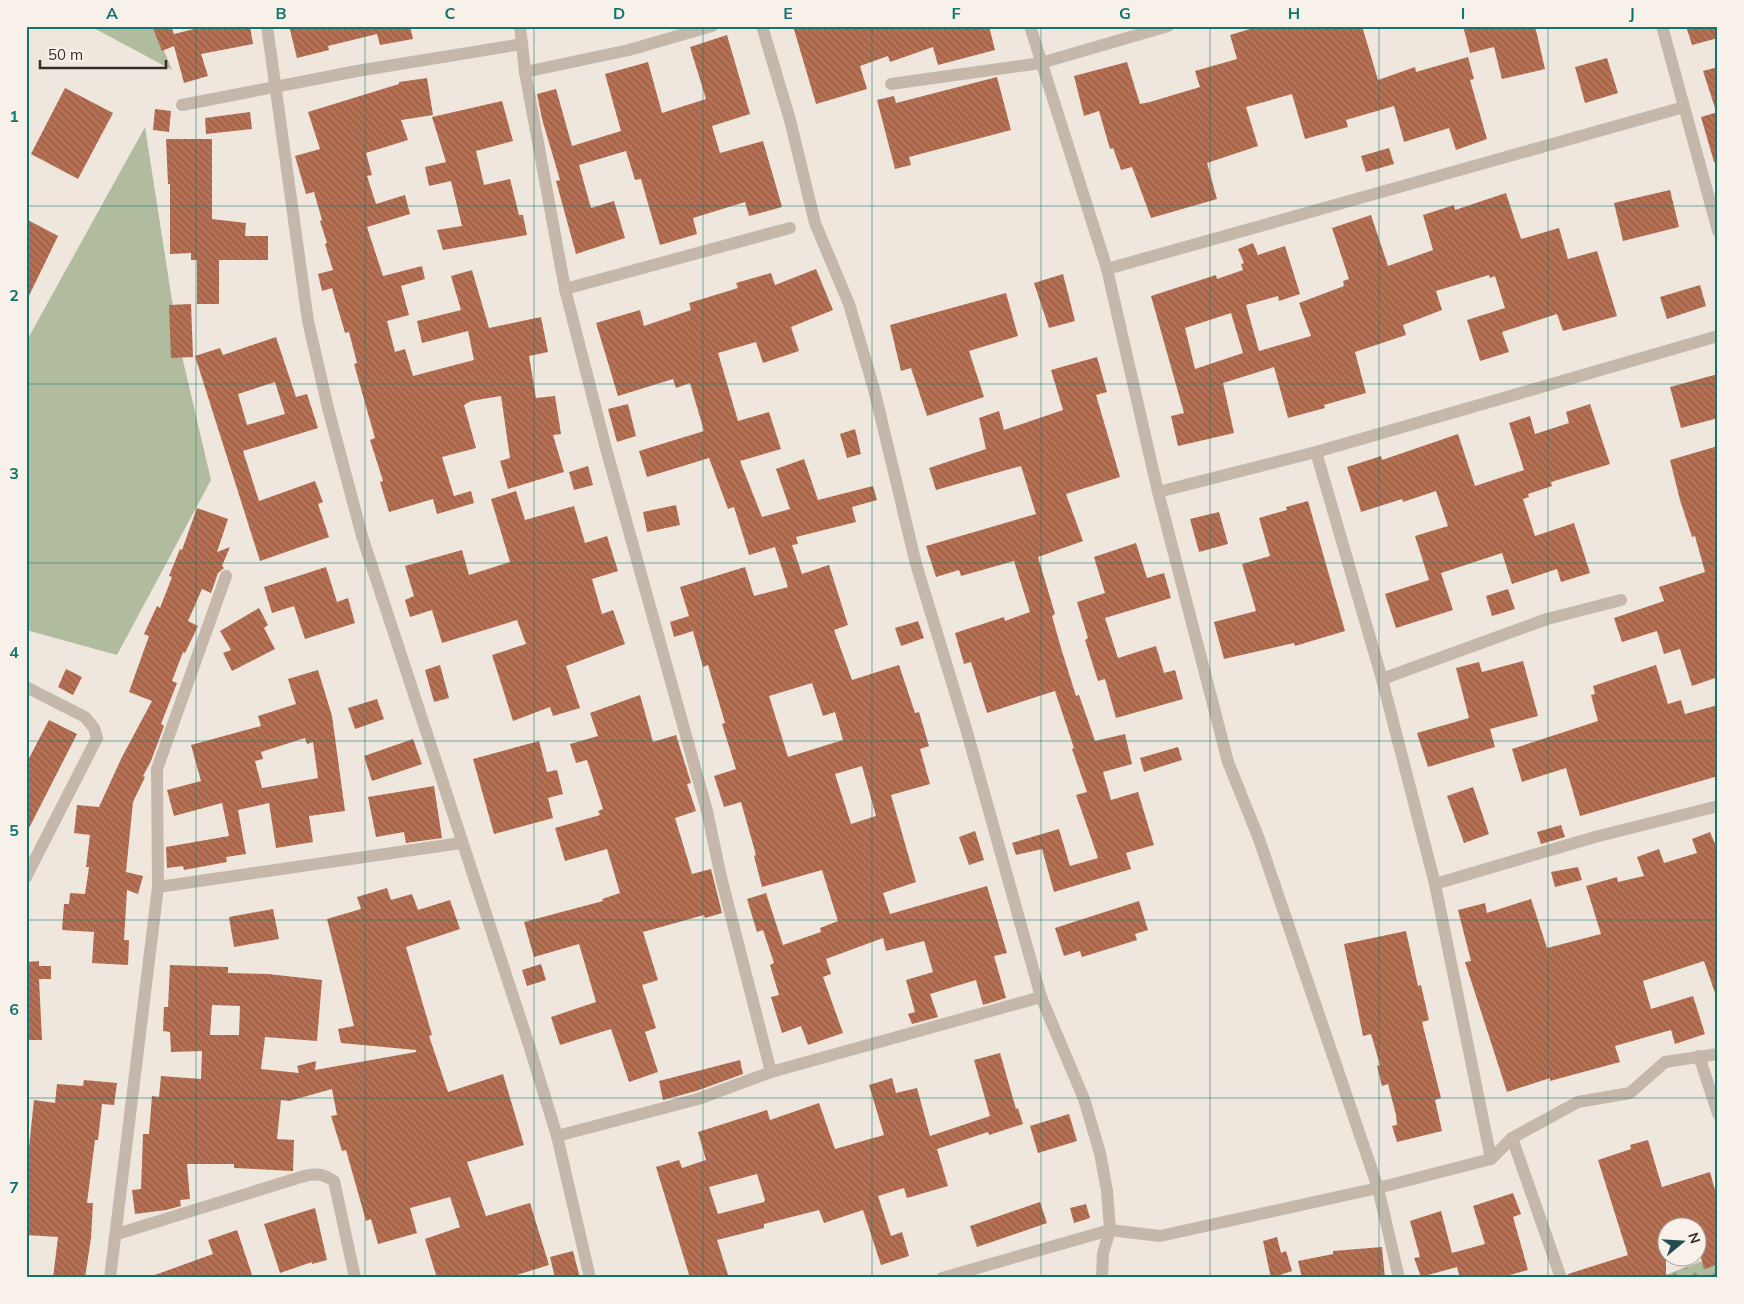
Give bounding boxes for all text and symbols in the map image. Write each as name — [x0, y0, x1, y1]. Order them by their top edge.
text: A — [106, 3, 118, 23]
text: B — [275, 3, 287, 23]
text: C — [445, 3, 456, 23]
text: D — [613, 3, 625, 23]
text: E — [783, 3, 793, 23]
text: F — [951, 3, 961, 23]
text: G — [1119, 3, 1131, 23]
text: H — [1288, 3, 1300, 23]
text: I — [1461, 3, 1465, 23]
text: J — [1629, 3, 1635, 23]
scale bar — [40, 38, 166, 70]
text: 50 m — [48, 45, 83, 64]
text: 1 — [9, 106, 19, 126]
text: 2 — [9, 285, 19, 305]
text: 3 — [9, 463, 19, 483]
text: 4 — [9, 642, 19, 662]
text: 5 — [9, 820, 19, 840]
text: 6 — [9, 999, 19, 1019]
text: 7 — [9, 1177, 19, 1197]
north arrow — [1656, 1216, 1706, 1266]
text: N — [1684, 1230, 1705, 1246]

